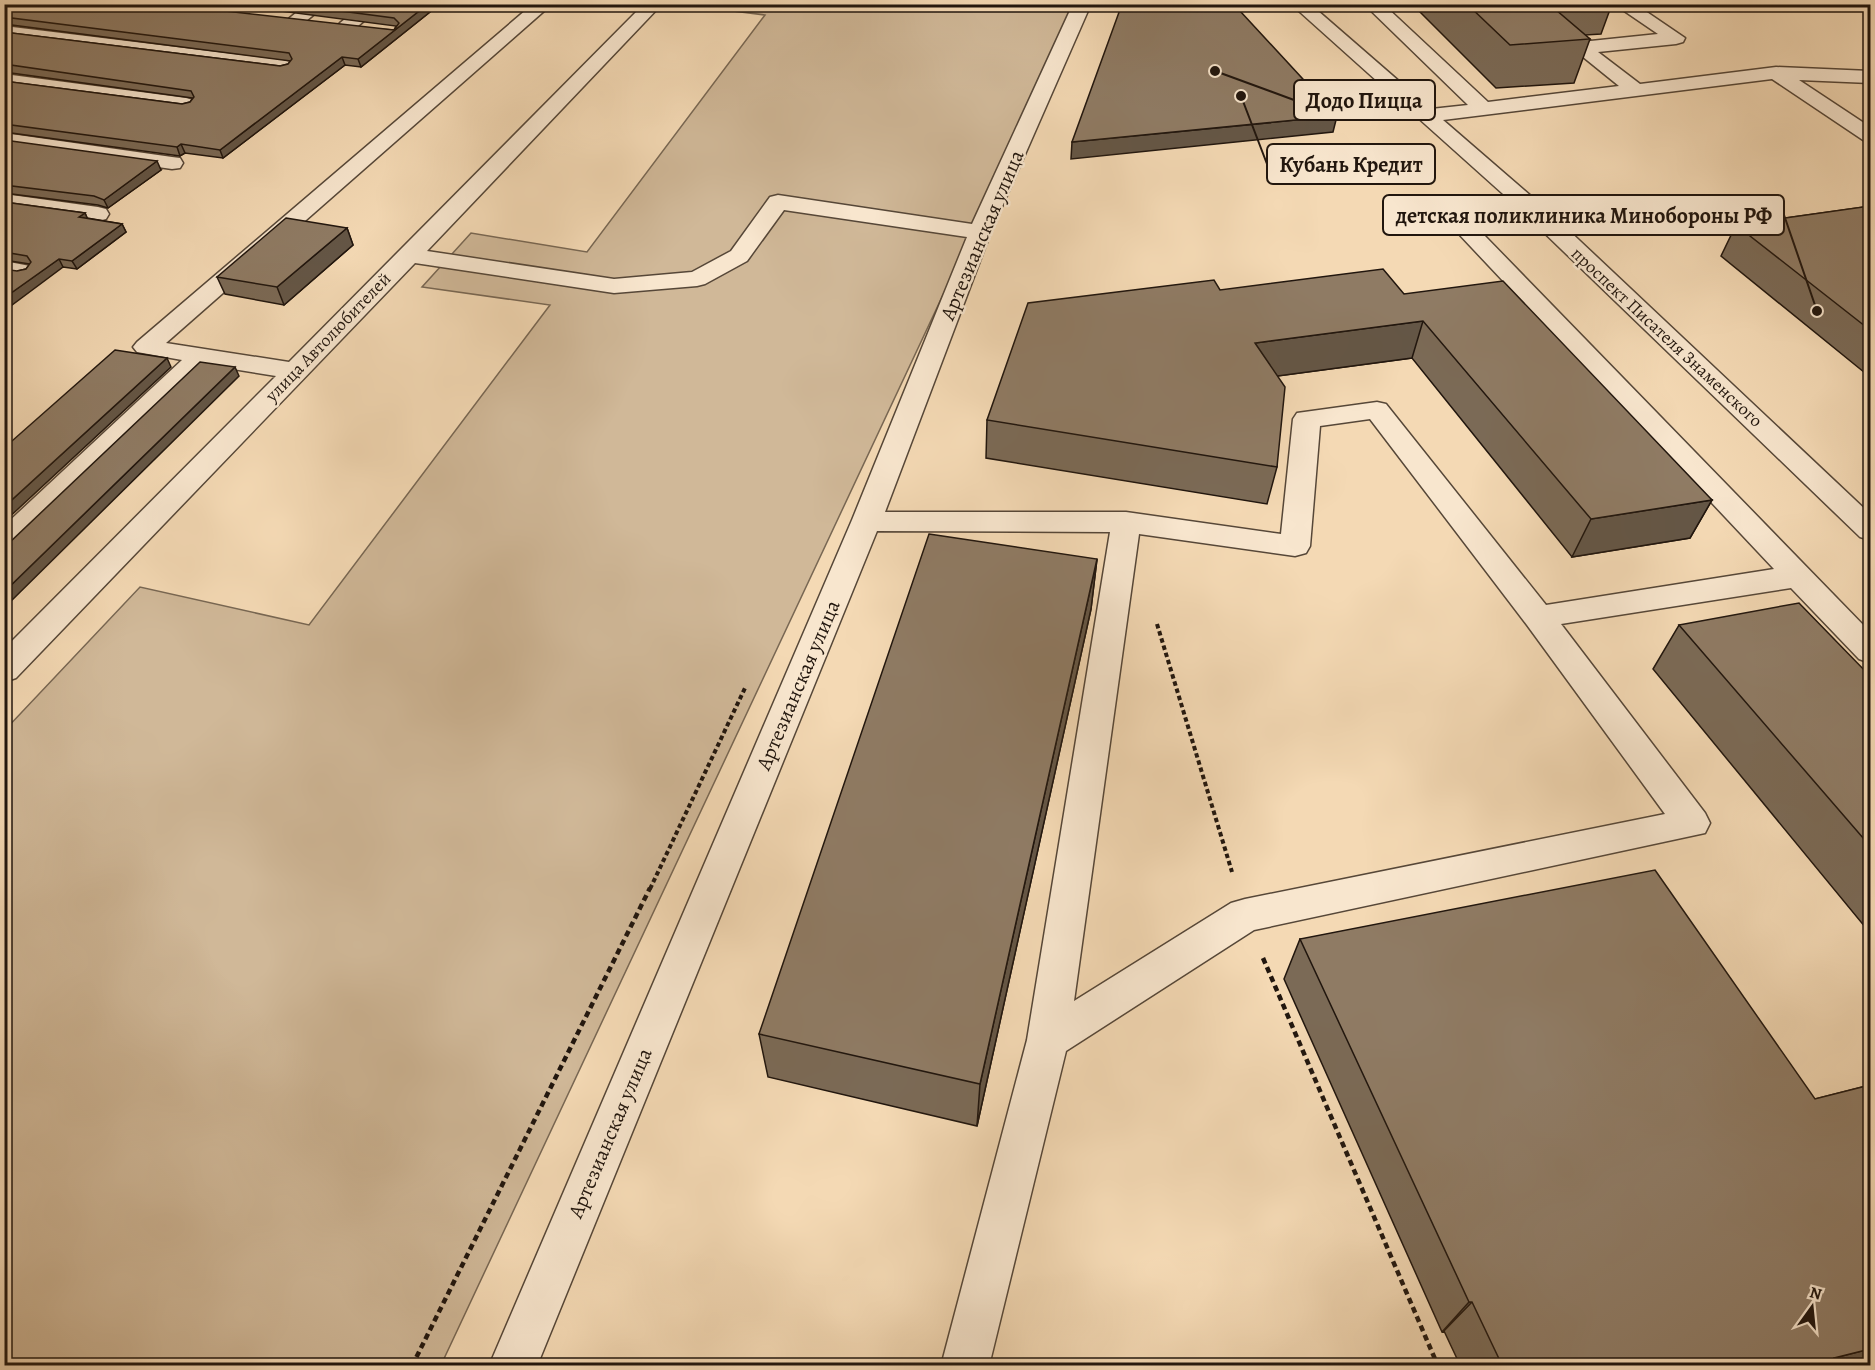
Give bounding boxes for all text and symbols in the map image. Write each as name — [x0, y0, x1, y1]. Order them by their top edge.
callout: Додо Пицца — [1294, 80, 1435, 120]
text: Додо Пицца — [1306, 86, 1423, 116]
callout: Кубань Кредит — [1267, 144, 1435, 184]
street label: Артезианская улица — [933, 145, 1031, 325]
text: Кубань Кредит — [1279, 150, 1423, 180]
callout: детская поликлиника Минобороны РФ — [1383, 195, 1784, 235]
text: детская поликлиника Минобороны РФ — [1395, 201, 1772, 231]
street label: проспект Писателя Знаменского — [1566, 242, 1768, 432]
street label: улица Автолюбителей — [259, 267, 396, 408]
street label: Артезианская улица — [749, 595, 847, 775]
street label: Артезианская улица — [561, 1043, 659, 1223]
north arrow — [1782, 1277, 1842, 1337]
text: N — [1807, 1281, 1824, 1306]

